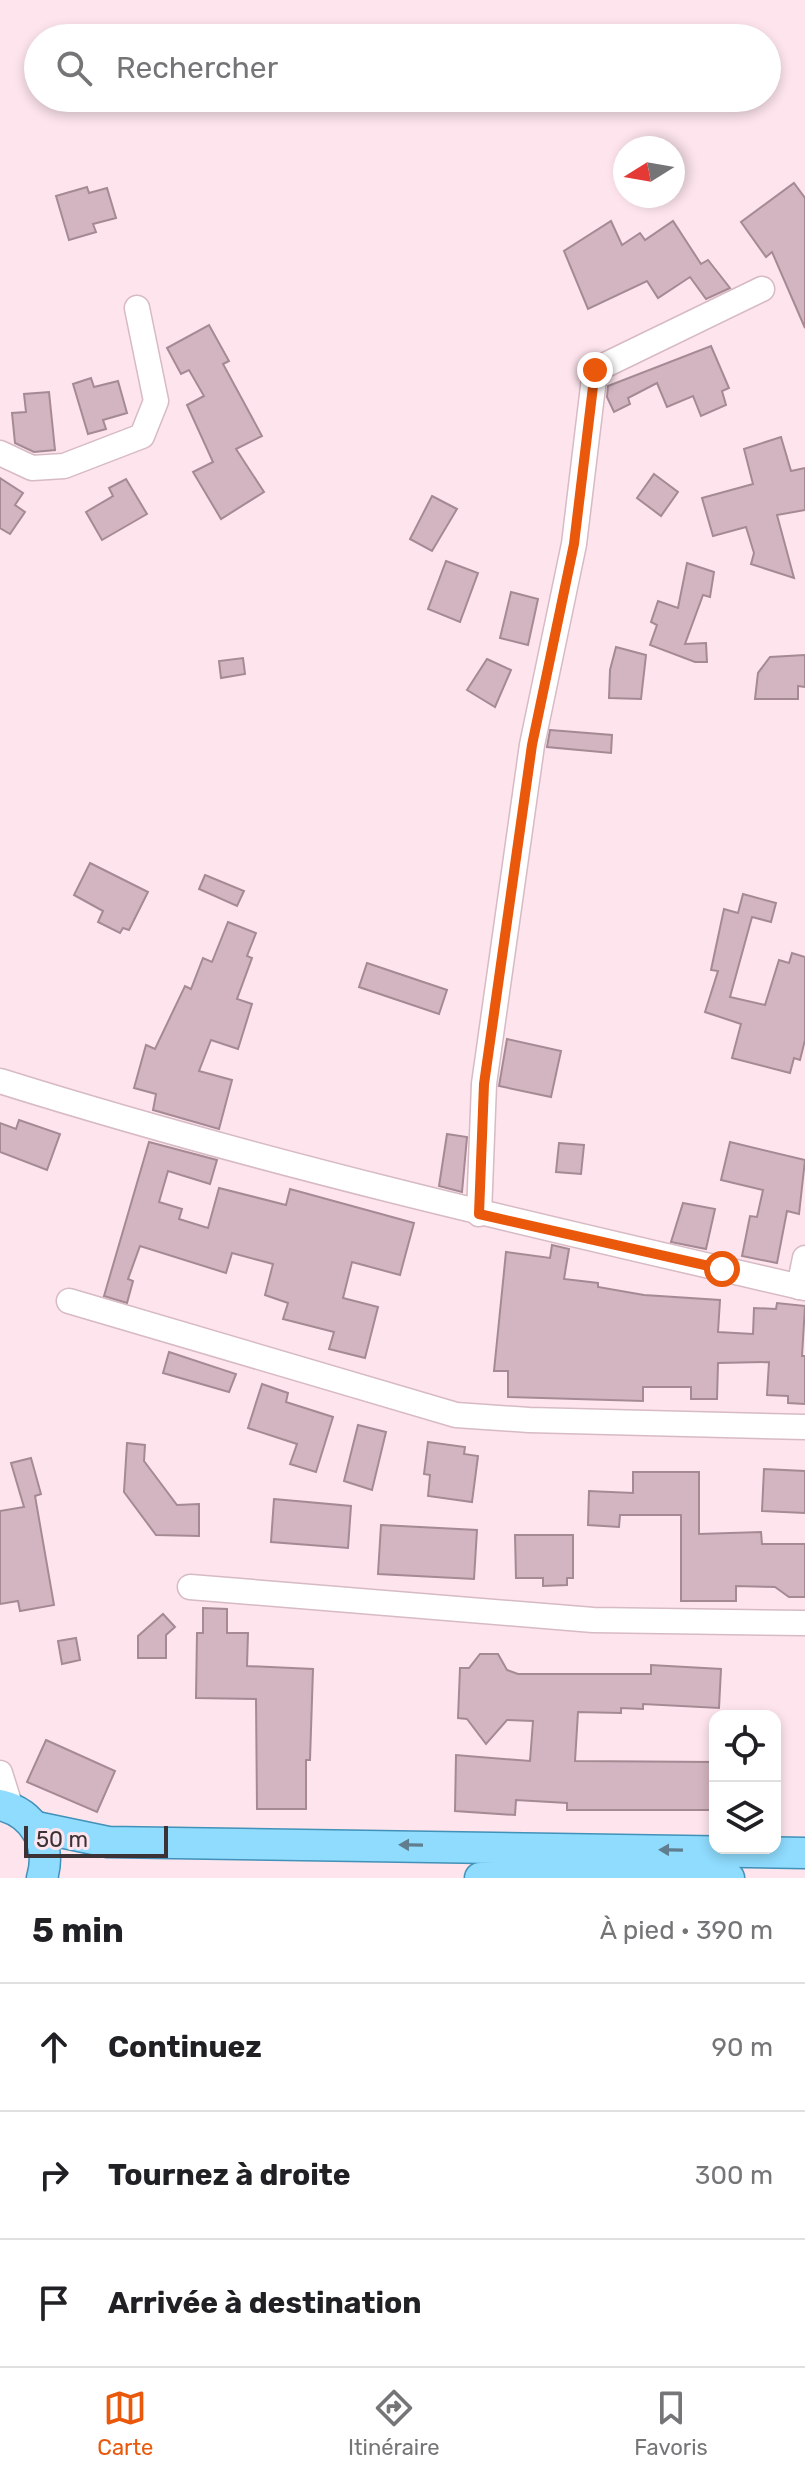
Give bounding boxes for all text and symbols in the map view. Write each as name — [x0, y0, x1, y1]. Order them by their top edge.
search box — [24, 24, 781, 112]
icon: search — [52, 46, 96, 90]
text: Rechercher — [116, 50, 278, 86]
north arrow — [613, 136, 685, 208]
route end — [577, 352, 613, 388]
route start — [704, 1251, 740, 1287]
map controls — [709, 1710, 781, 1854]
button: locate — [709, 1710, 781, 1782]
button: layers — [709, 1782, 781, 1854]
scale bar — [24, 1822, 168, 1858]
text: 50 m — [36, 1826, 88, 1853]
one-way arrow — [398, 1839, 423, 1851]
one-way arrow — [658, 1844, 683, 1856]
text: 5 min — [32, 1910, 124, 1951]
text: À pied · 390 m — [600, 1915, 773, 1946]
icon: ahead — [32, 2025, 76, 2069]
text: Continuez — [108, 2029, 262, 2065]
text: 90 m — [712, 2032, 773, 2063]
icon: right — [32, 2153, 76, 2197]
text: Tournez à droite — [108, 2157, 351, 2193]
text: 300 m — [695, 2160, 773, 2191]
icon: arrive — [32, 2281, 76, 2325]
text: Arrivée à destination — [108, 2285, 422, 2321]
tab: Carte — [97, 2386, 153, 2461]
tab: Itinéraire — [348, 2386, 440, 2461]
tab: Favoris — [634, 2386, 708, 2461]

